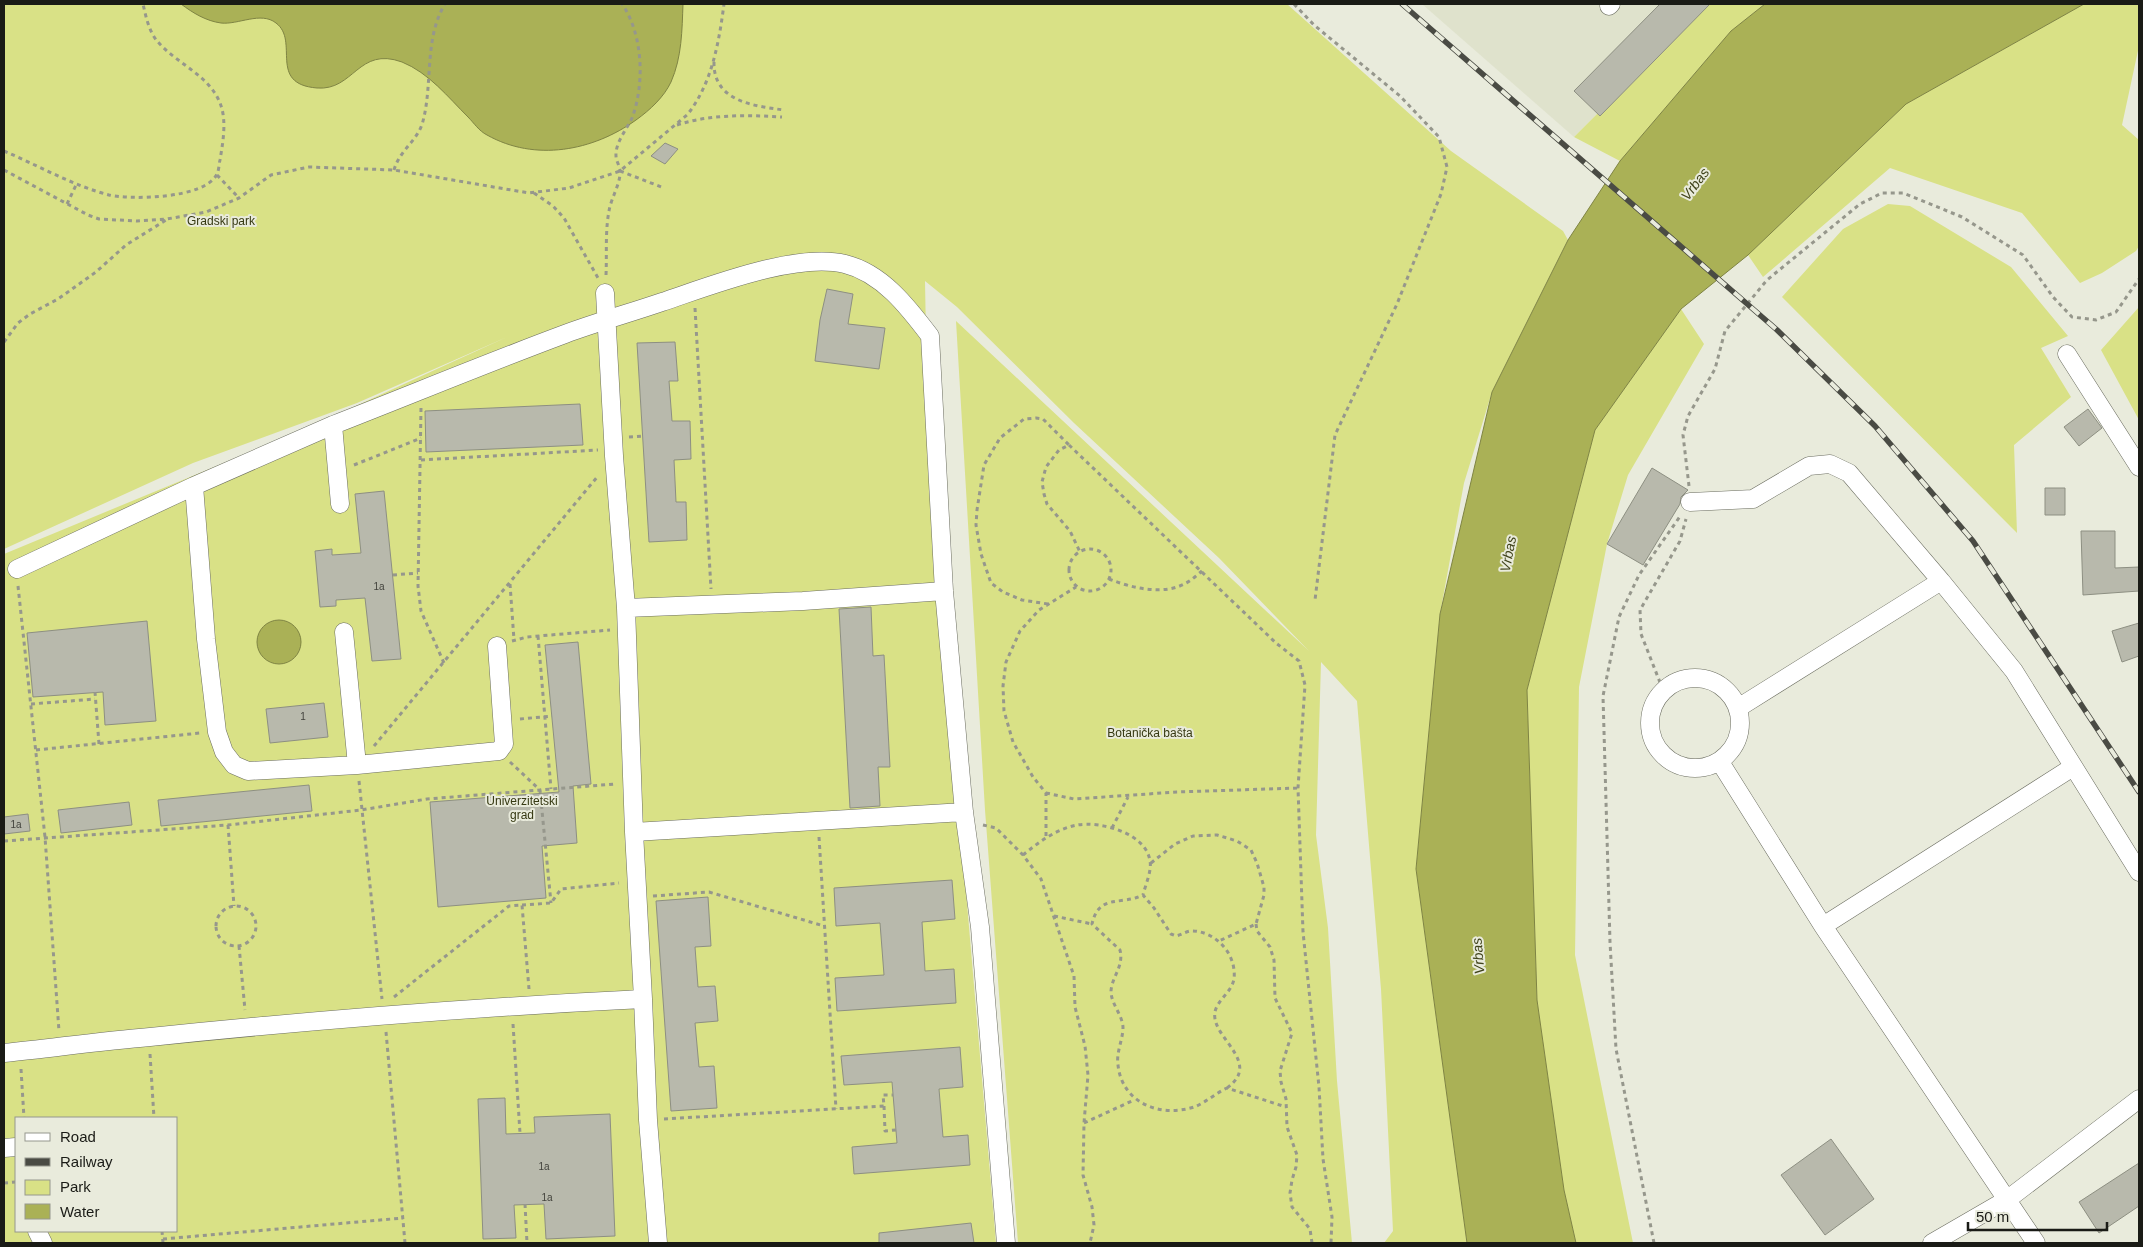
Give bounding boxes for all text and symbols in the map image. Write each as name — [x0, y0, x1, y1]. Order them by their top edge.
water label: Vrbas — [1678, 165, 1712, 203]
park label: Gradski park — [187, 214, 256, 228]
water label: Vrbas — [1497, 535, 1519, 573]
house number: 1а — [373, 581, 385, 592]
house number: 1 — [300, 711, 306, 722]
park label: Botanička bašta — [1107, 726, 1193, 740]
park label: Univerzitetski grad — [486, 794, 558, 822]
house number: 1a — [10, 819, 22, 830]
water label: Vrbas — [1468, 937, 1488, 975]
legend — [15, 1117, 178, 1232]
text: Road — [60, 1128, 96, 1145]
text: Railway — [60, 1153, 113, 1170]
house number: 1a — [538, 1161, 550, 1172]
text: Park — [60, 1178, 91, 1195]
house number: 1a — [541, 1192, 553, 1203]
scale bar — [1968, 1200, 2107, 1232]
text: Water — [60, 1203, 99, 1220]
text: 50 m — [1976, 1208, 2009, 1225]

